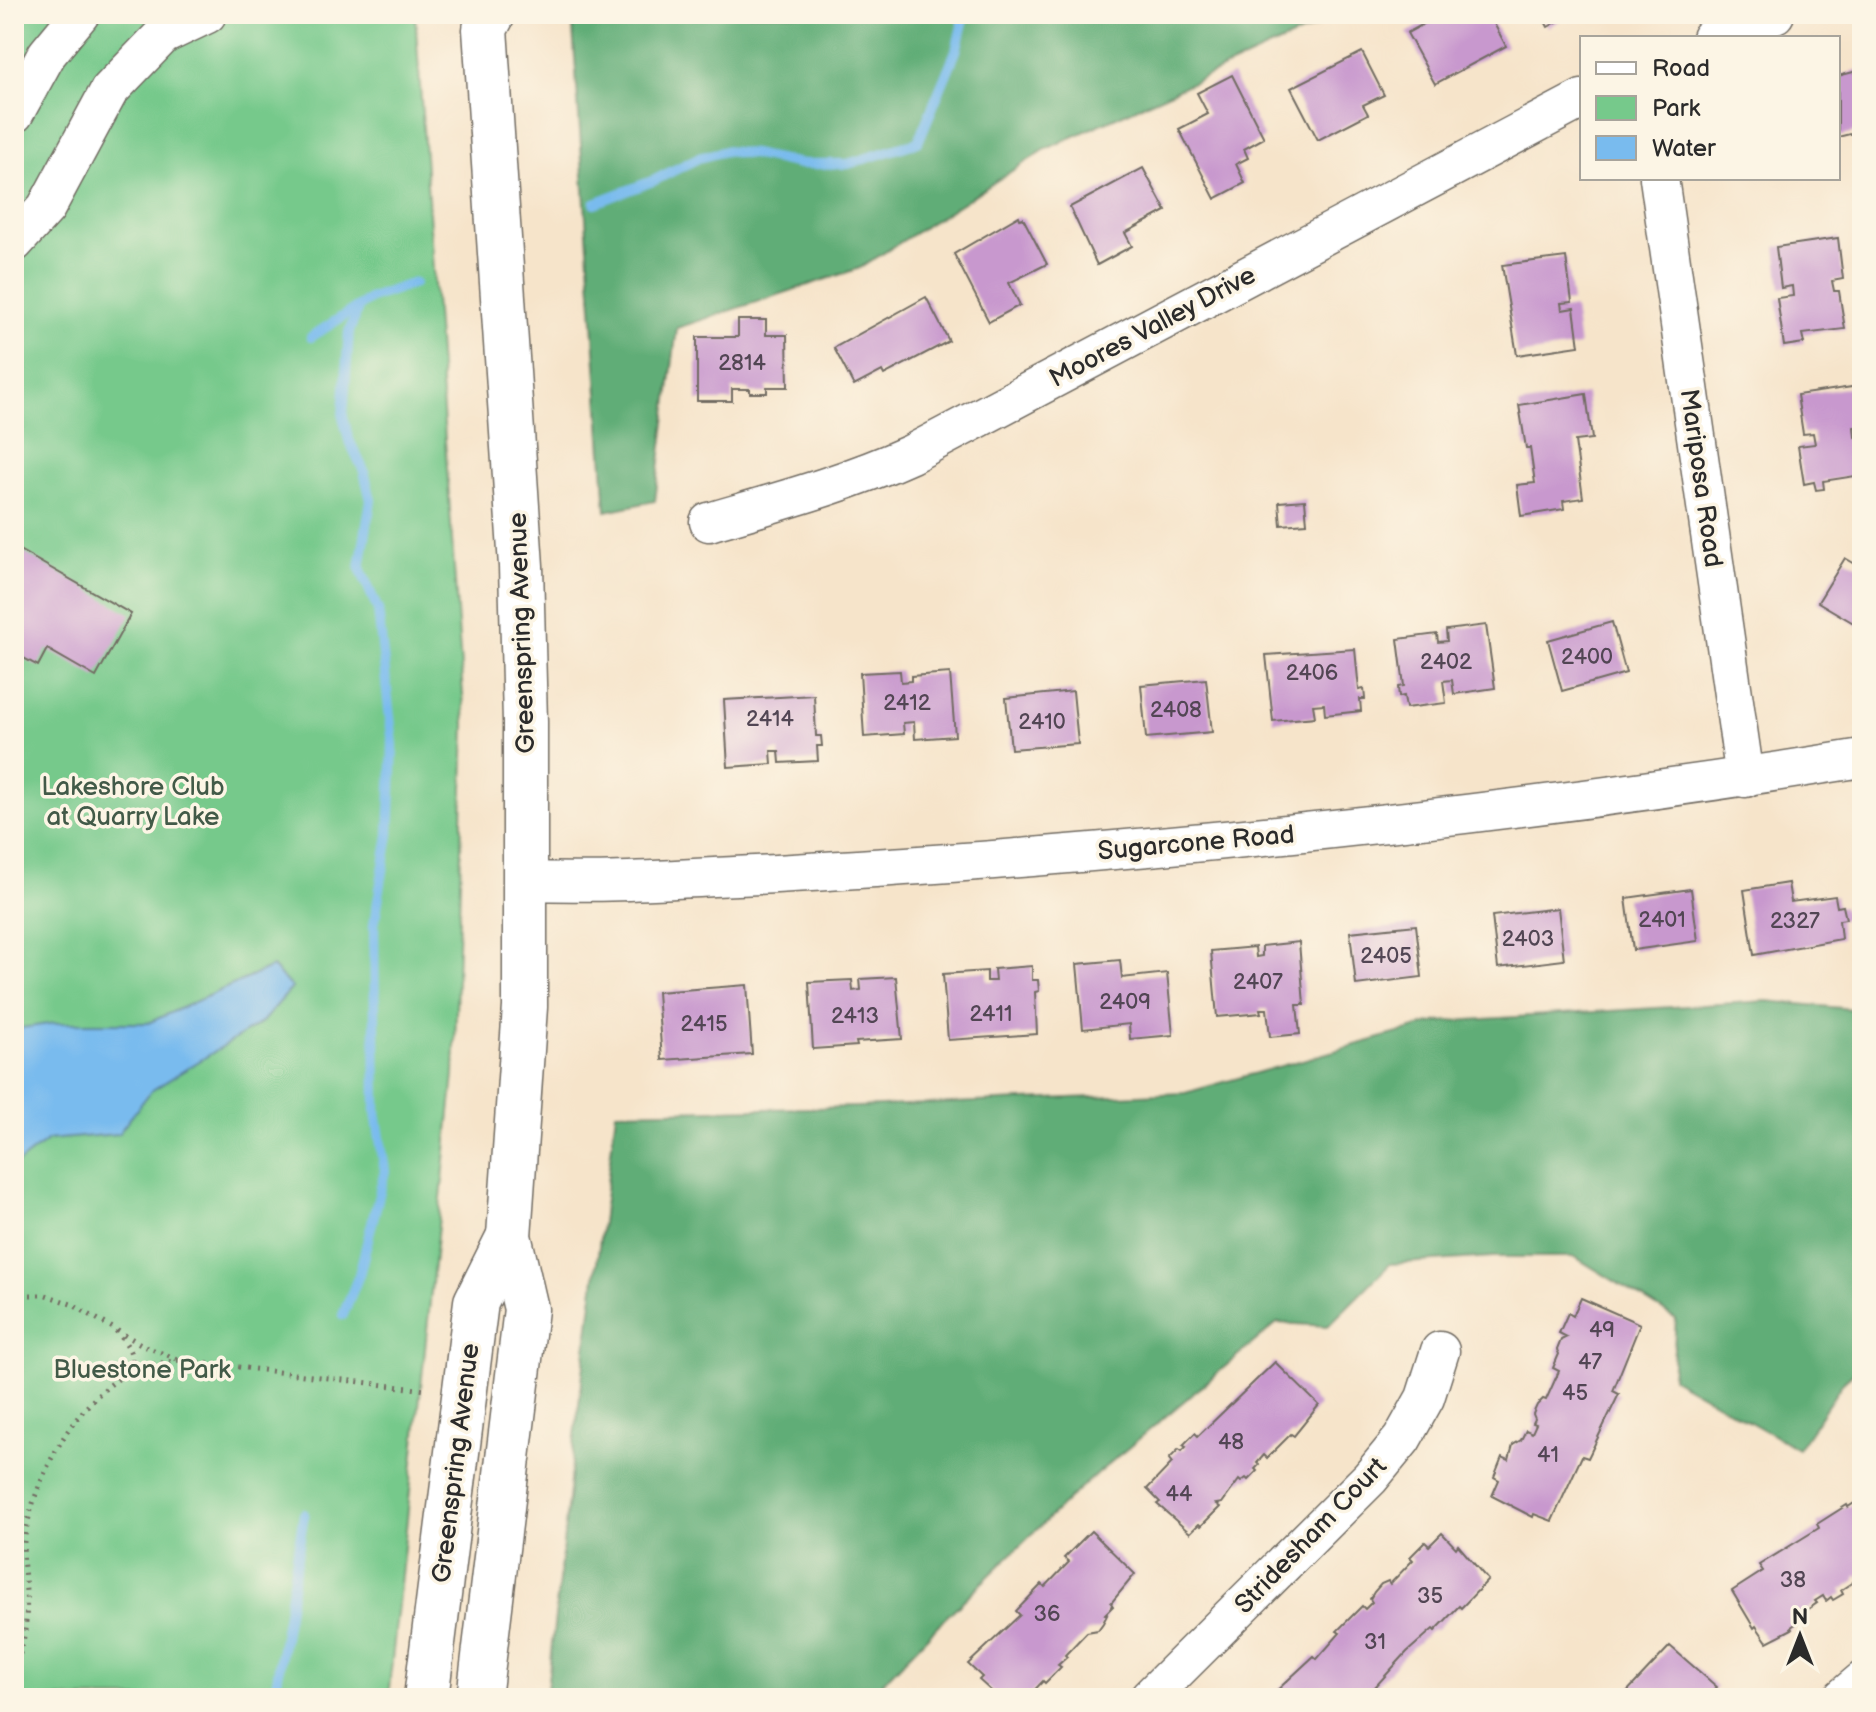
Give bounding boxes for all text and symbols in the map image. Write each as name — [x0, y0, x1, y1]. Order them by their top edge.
legend — [1580, 36, 1840, 180]
text: Road — [1652, 54, 1710, 83]
text: Park — [1652, 94, 1700, 123]
text: Water — [1652, 134, 1716, 163]
street label: Moores Valley Drive — [1044, 260, 1261, 395]
house number: 2814 — [718, 350, 766, 377]
street label: Mariposa Road — [1673, 387, 1728, 569]
street label: Greenspring Avenue — [503, 512, 542, 754]
house number: 2400 — [1561, 644, 1613, 671]
house number: 2402 — [1420, 649, 1472, 676]
house number: 2406 — [1286, 660, 1338, 687]
house number: 2412 — [883, 690, 931, 717]
house number: 2408 — [1150, 697, 1202, 724]
house number: 2414 — [746, 706, 795, 733]
house number: 2410 — [1018, 709, 1066, 736]
park label: Lakeshore Club at Quarry Lake — [41, 772, 225, 833]
street label: Sugarcone Road — [1096, 819, 1296, 868]
house number: 2401 — [1638, 907, 1686, 934]
house number: 2327 — [1770, 908, 1820, 935]
house number: 2403 — [1502, 926, 1554, 953]
house number: 2405 — [1360, 943, 1412, 970]
house number: 2407 — [1233, 969, 1283, 996]
house number: 2409 — [1099, 989, 1151, 1016]
house number: 2411 — [969, 1001, 1013, 1028]
house number: 2413 — [831, 1003, 879, 1030]
house number: 2415 — [680, 1011, 728, 1038]
house number: 49 — [1589, 1317, 1615, 1344]
street label: Greenspring Avenue — [426, 1342, 487, 1585]
house number: 47 — [1578, 1349, 1602, 1376]
park label: Bluestone Park — [53, 1355, 231, 1386]
house number: 45 — [1562, 1380, 1588, 1407]
house number: 48 — [1218, 1429, 1244, 1456]
house number: 41 — [1537, 1442, 1559, 1469]
street label: Stridesham Court — [1229, 1451, 1393, 1621]
house number: 44 — [1166, 1481, 1193, 1508]
house number: 38 — [1780, 1567, 1806, 1594]
house number: 35 — [1417, 1583, 1443, 1610]
north arrow — [1760, 1596, 1840, 1676]
house number: 36 — [1034, 1601, 1060, 1628]
text: N — [1792, 1604, 1808, 1631]
house number: 31 — [1364, 1629, 1386, 1656]

